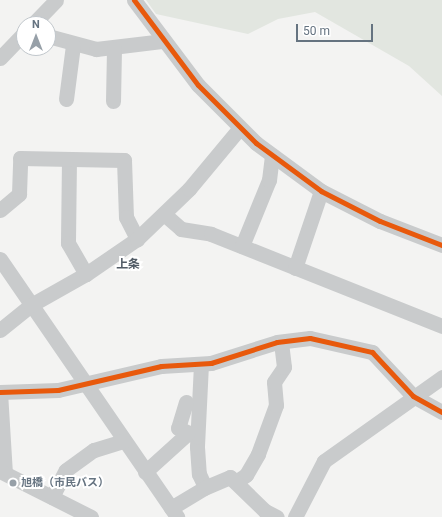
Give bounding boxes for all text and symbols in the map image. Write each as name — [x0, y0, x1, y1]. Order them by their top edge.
north arrow — [16, 16, 56, 56]
scale bar — [298, 16, 375, 42]
text: N — [32, 18, 40, 31]
text: 50 m — [303, 24, 330, 38]
district label: 上条 — [116, 258, 140, 272]
place label: 旭橋（市民バス） — [21, 476, 109, 490]
marker: 旭橋（市民バス） — [8, 478, 18, 488]

